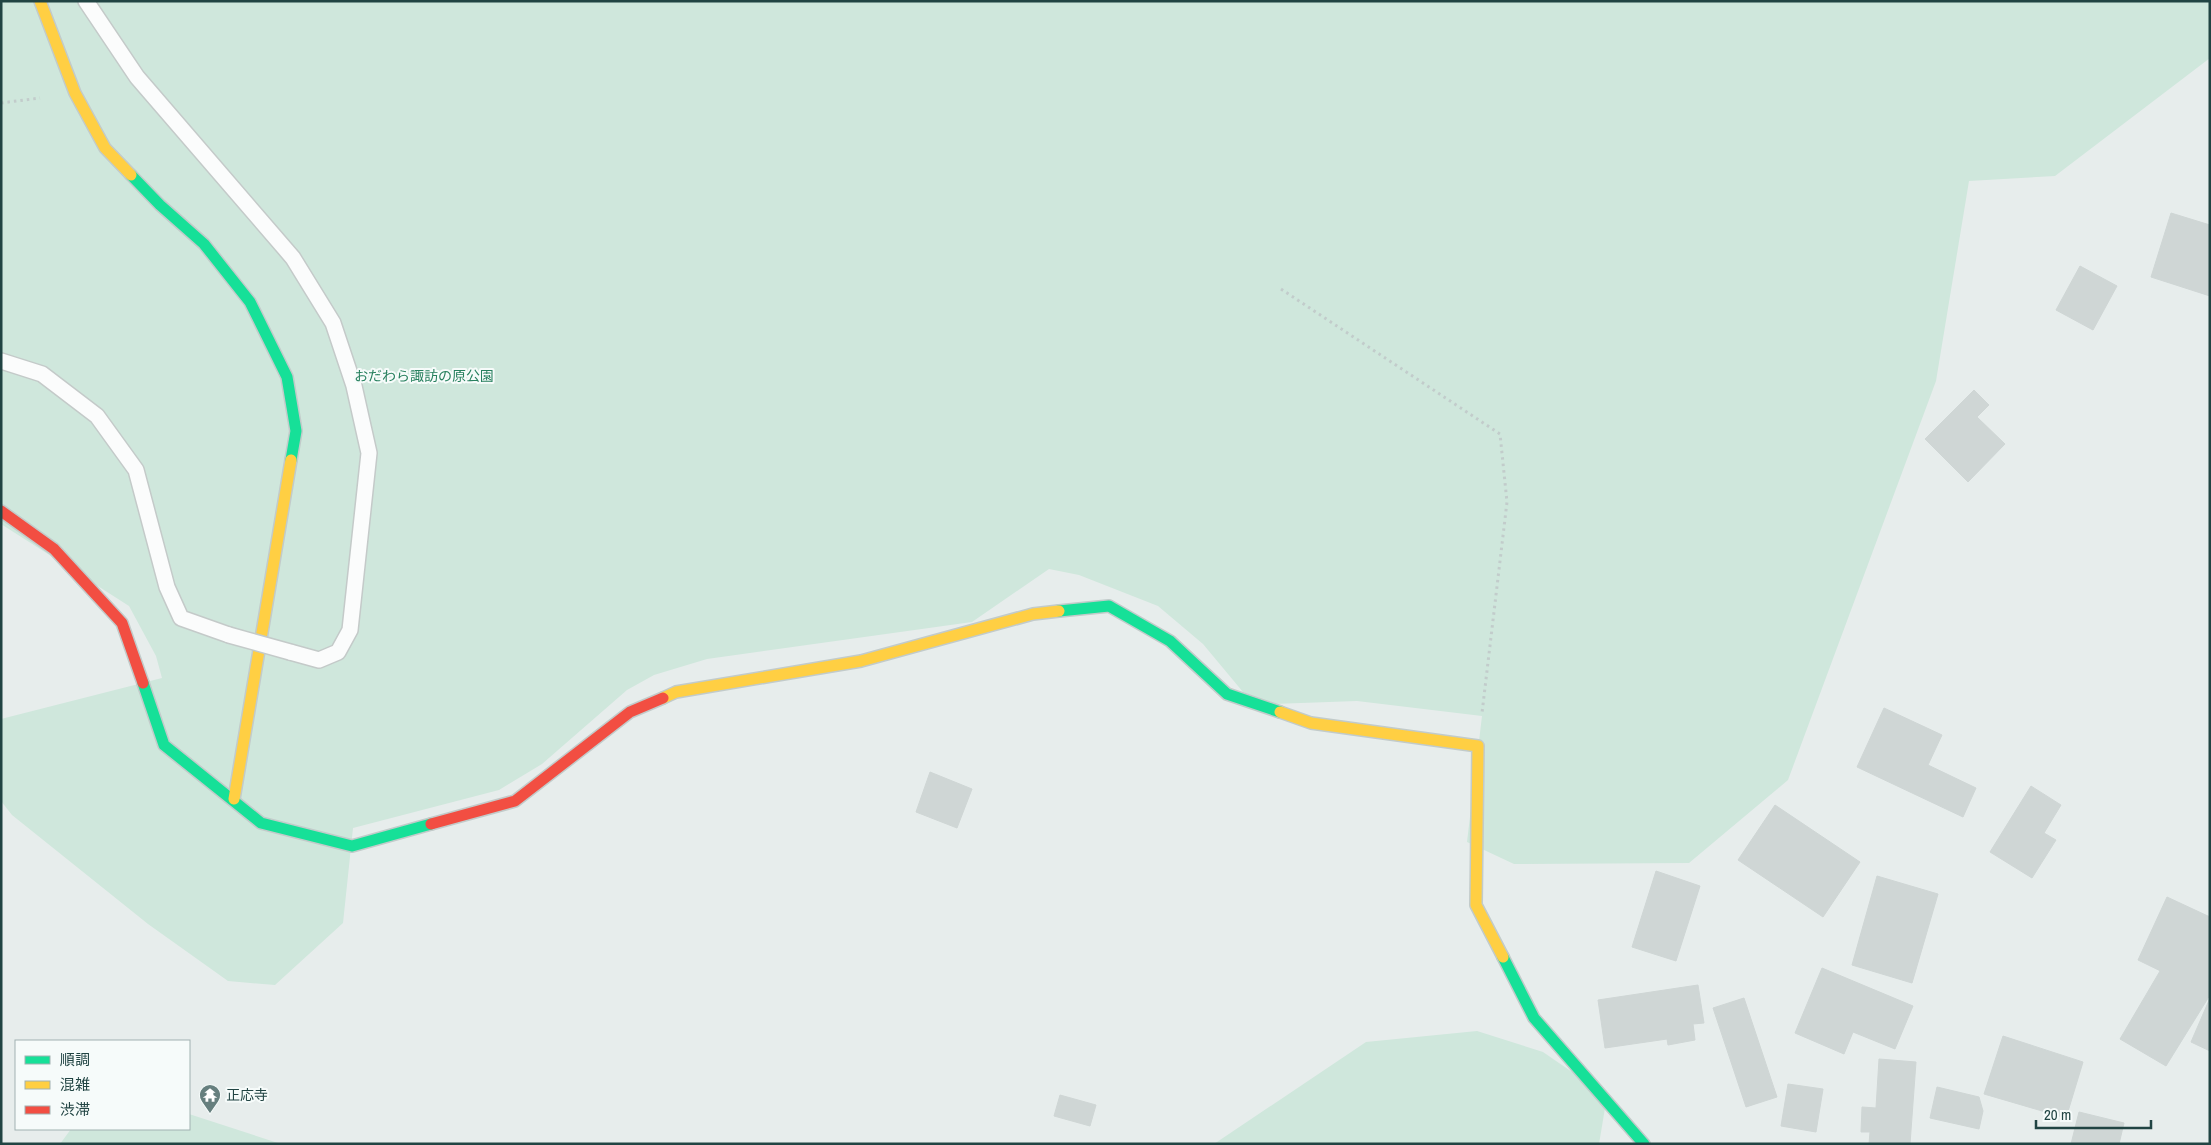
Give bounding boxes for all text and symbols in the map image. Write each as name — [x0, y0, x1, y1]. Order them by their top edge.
park label: おだわら諏訪の原公園 — [354, 367, 494, 385]
legend — [15, 1040, 190, 1130]
text: 順調 — [60, 1049, 90, 1070]
text: 混雑 — [60, 1074, 90, 1095]
temple icon: 正応寺 — [198, 1083, 222, 1114]
place label: 正応寺 — [226, 1086, 268, 1104]
scale bar — [2036, 1098, 2151, 1130]
text: 渋滞 — [60, 1099, 90, 1120]
text: 20 m — [2044, 1104, 2071, 1125]

